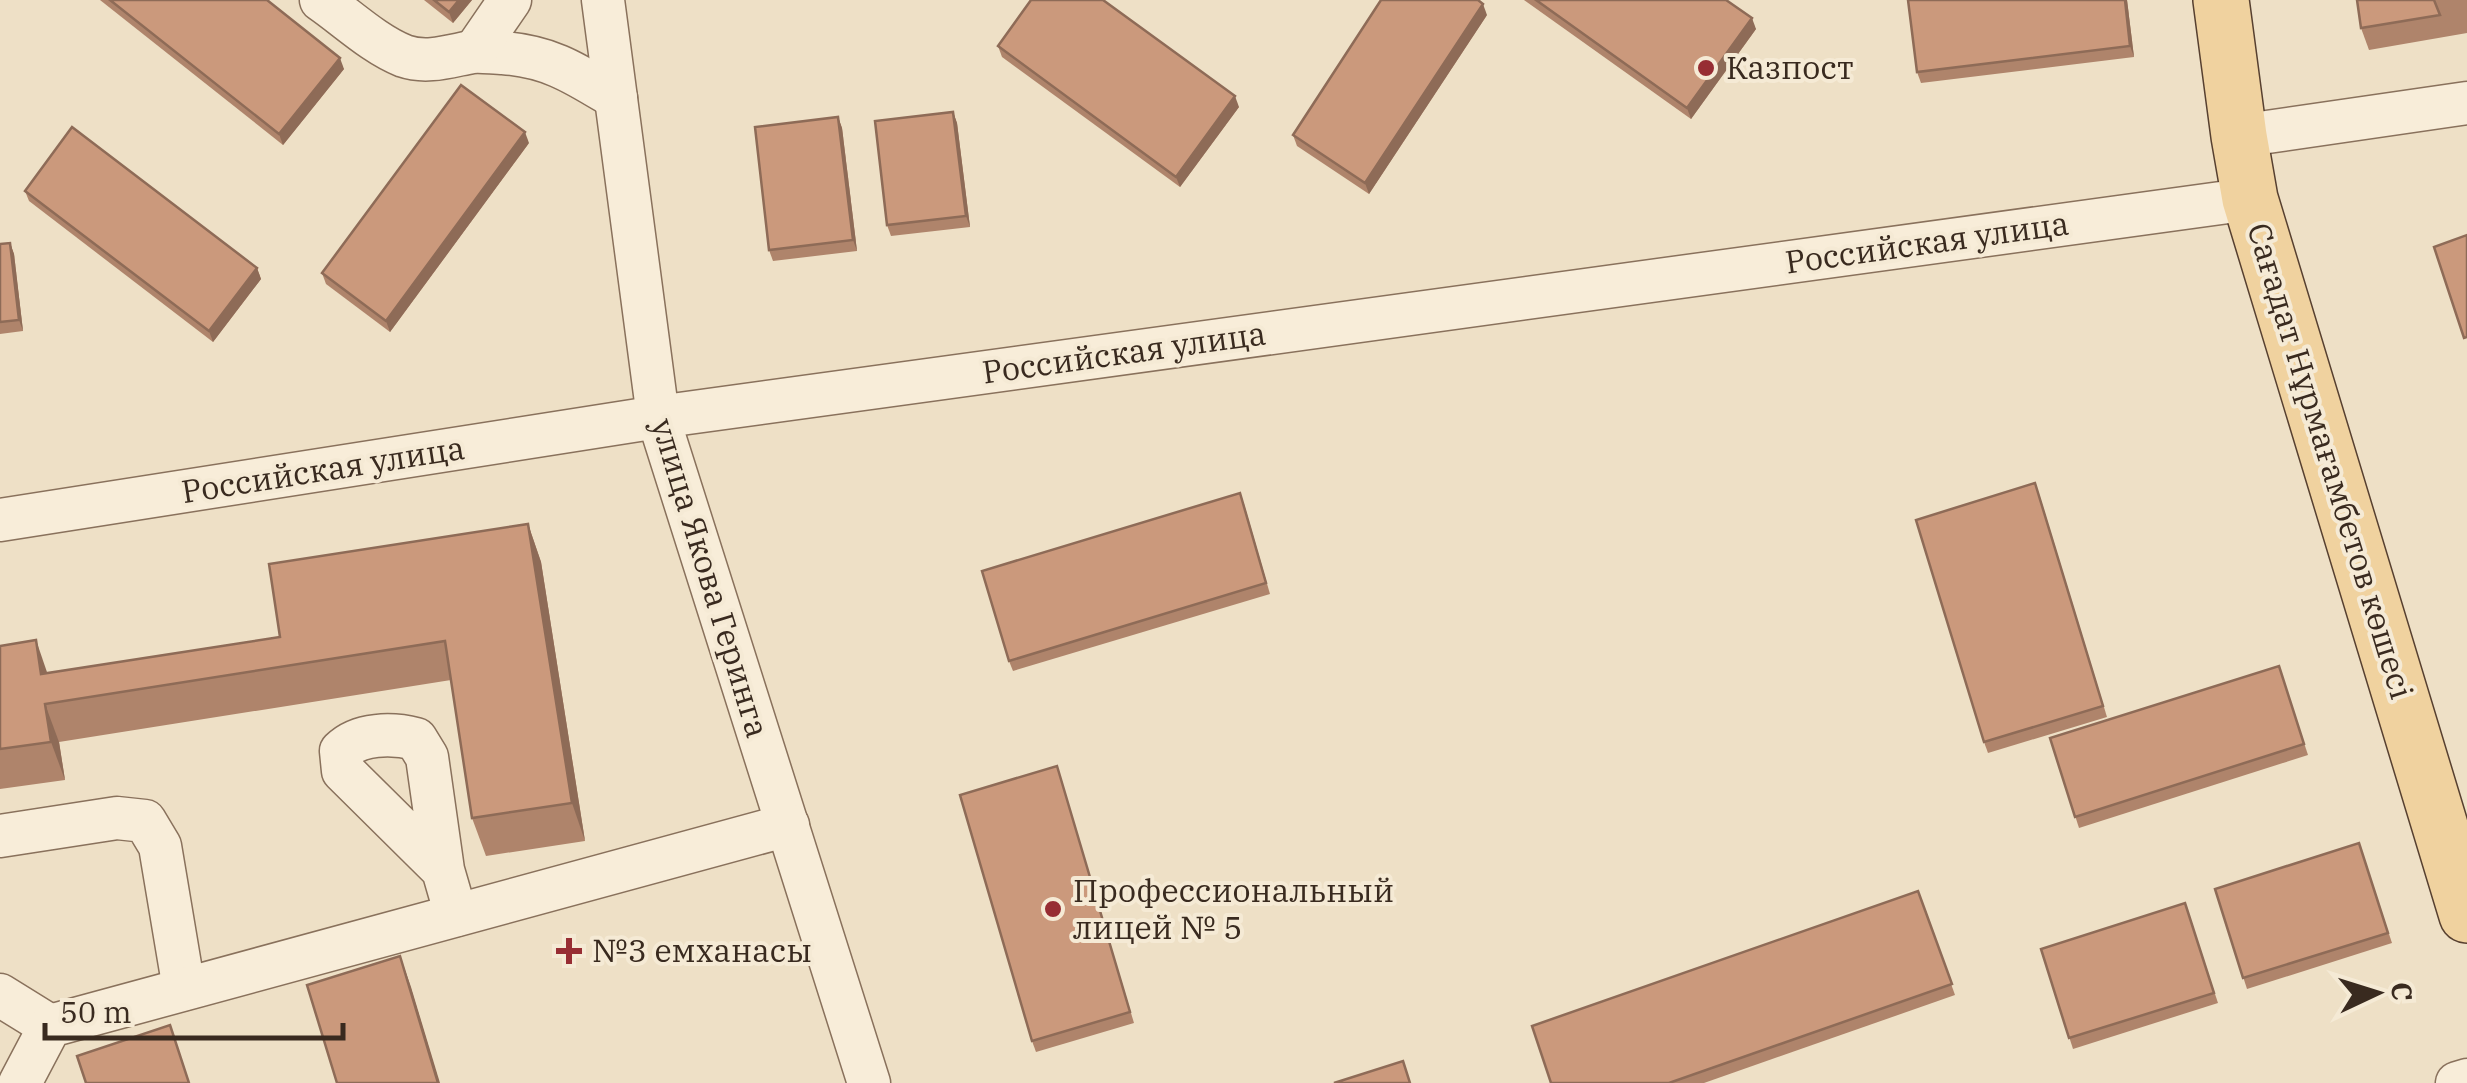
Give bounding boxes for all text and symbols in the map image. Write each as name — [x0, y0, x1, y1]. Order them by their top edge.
place label: Казпост — [1726, 46, 1854, 88]
marker: Казпост — [1695, 57, 1717, 79]
street label: Российская улица — [1782, 201, 2071, 283]
street label: Сағадат Нұрмағамбетов көшесі — [2238, 218, 2424, 704]
street label: Российская улица — [979, 311, 1268, 393]
street label: улица Якова Геринга — [642, 413, 779, 742]
street label: Российская улица — [178, 426, 467, 512]
place label: Профессиональный лицей № 5 — [1073, 869, 1394, 948]
marker: Профессиональный лицей № 5 — [1042, 898, 1064, 920]
place label: №3 емханасы — [592, 929, 812, 971]
marker: №3 емханасы — [556, 938, 582, 964]
north arrow — [2327, 943, 2427, 1043]
scale bar — [45, 978, 342, 1040]
text: С — [2383, 981, 2422, 1002]
text: 50 m — [60, 992, 132, 1031]

